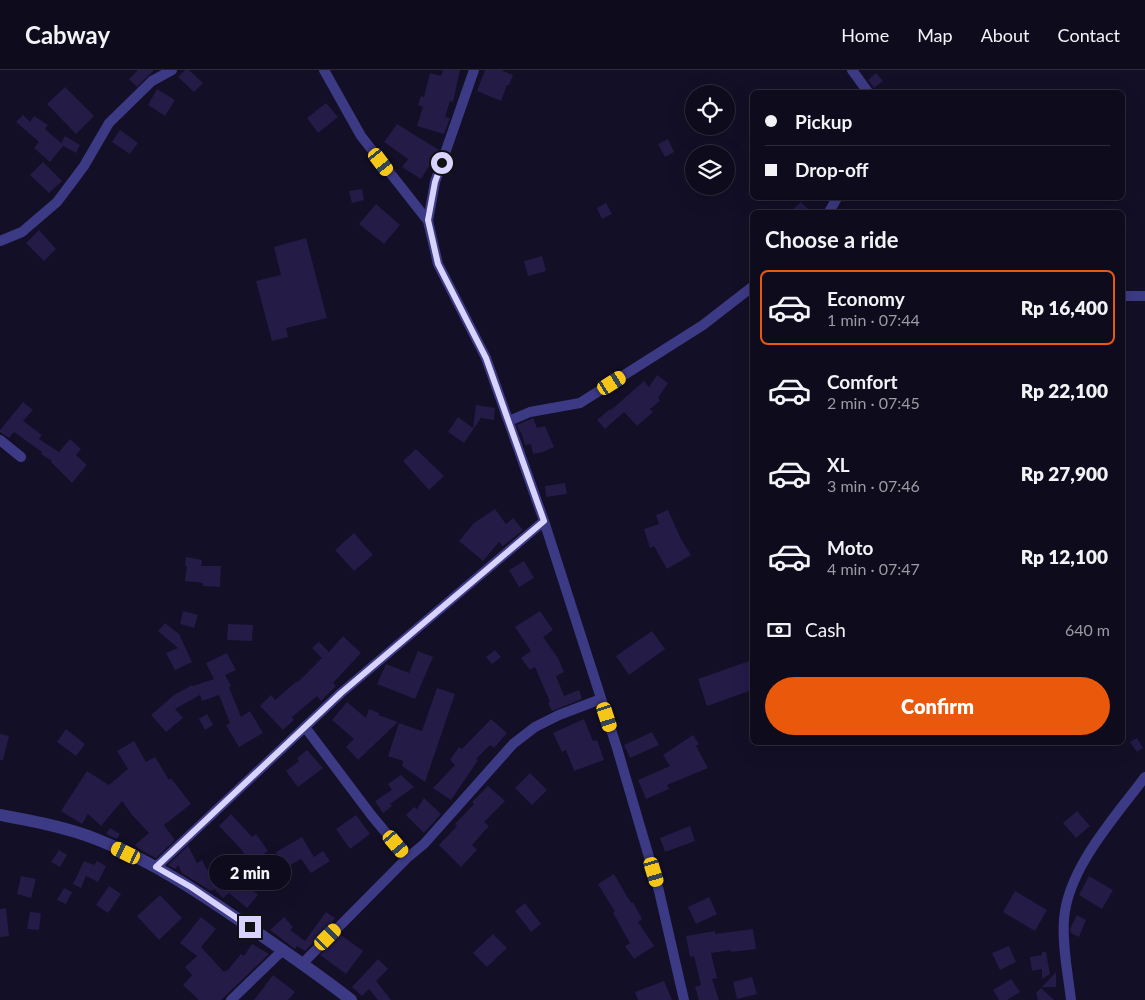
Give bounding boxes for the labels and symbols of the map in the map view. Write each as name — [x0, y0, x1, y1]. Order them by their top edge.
car — [365, 146, 396, 178]
route start — [431, 152, 453, 174]
car — [595, 369, 628, 397]
car — [595, 700, 618, 734]
car — [380, 828, 411, 860]
car — [109, 840, 142, 866]
callout: 2 min — [209, 854, 291, 890]
car — [642, 855, 665, 889]
route end — [239, 916, 261, 938]
car — [312, 921, 343, 953]

